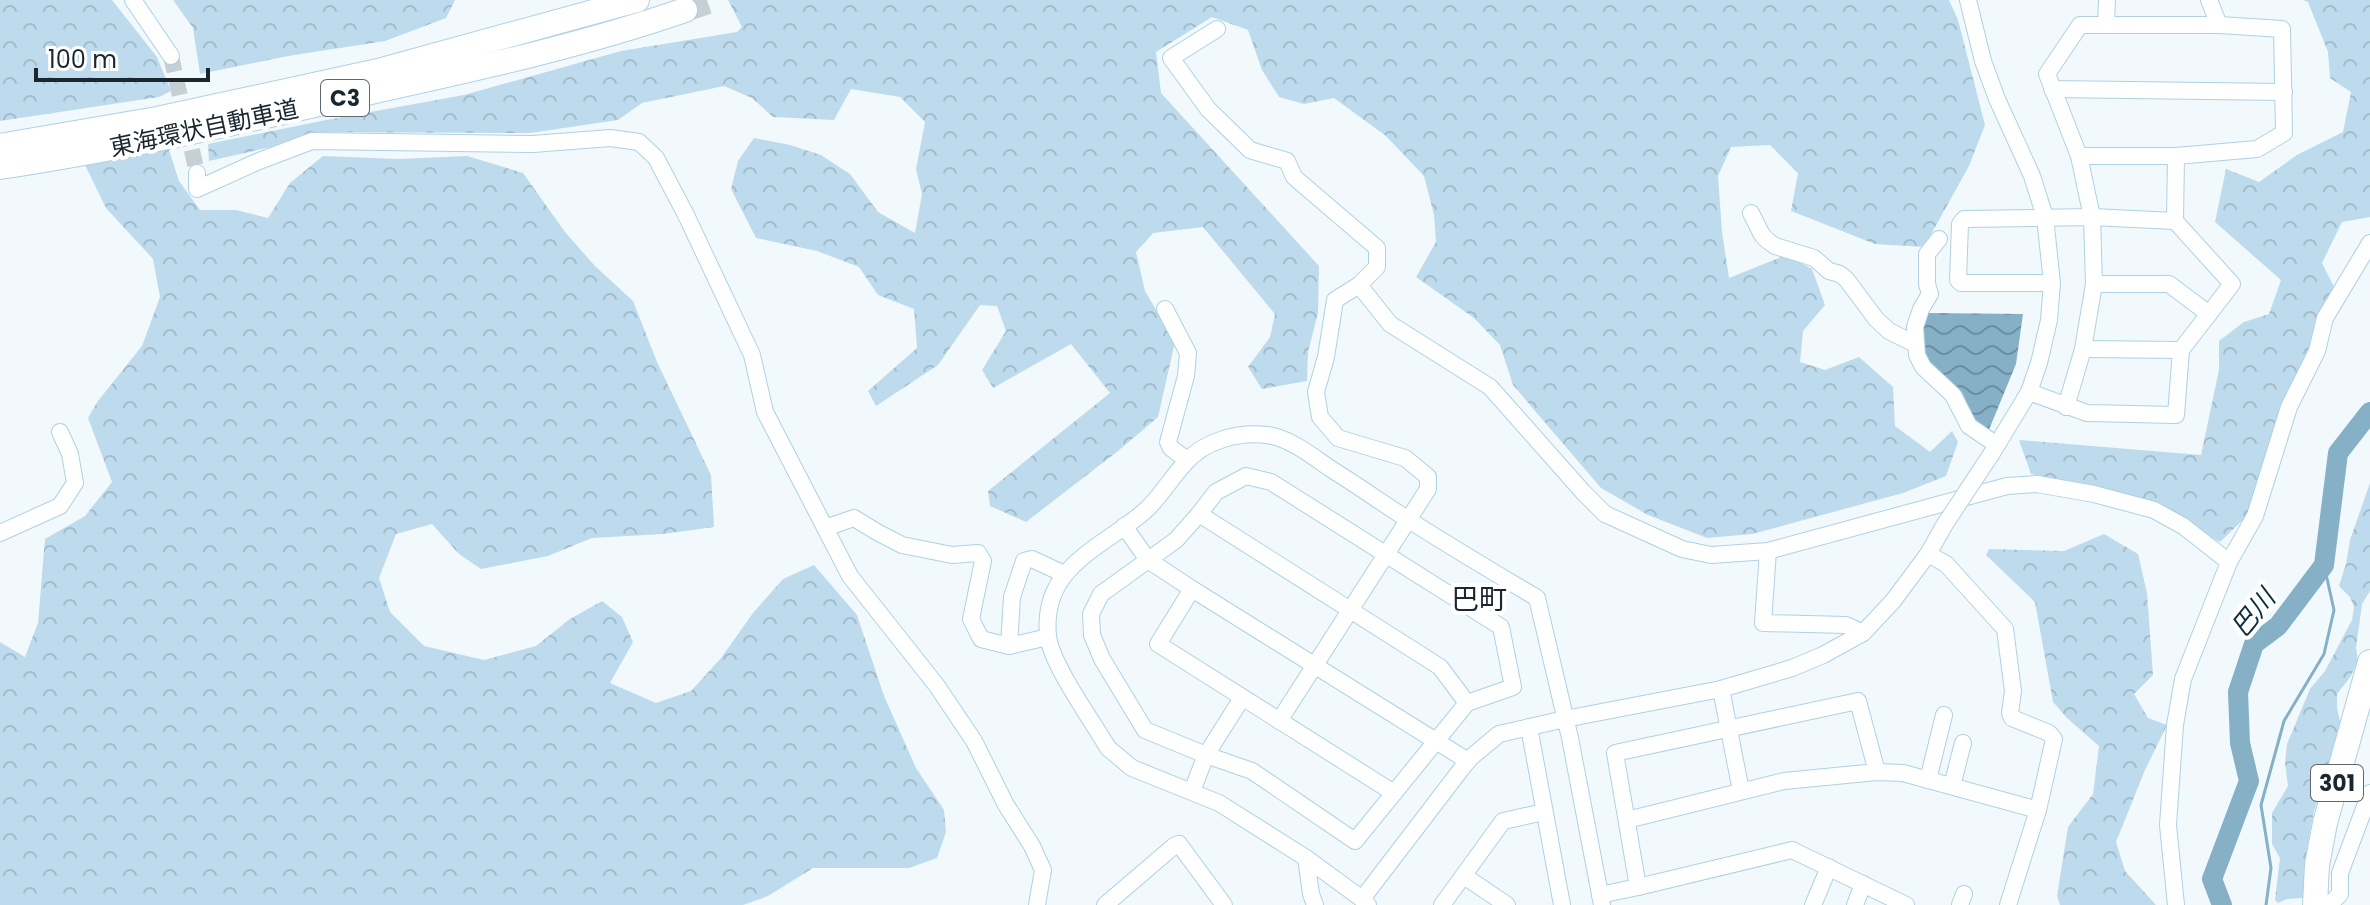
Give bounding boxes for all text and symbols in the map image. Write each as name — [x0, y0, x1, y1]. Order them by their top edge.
scale bar — [36, 32, 208, 82]
text: 100 m — [48, 43, 117, 76]
road number: C3 — [321, 80, 369, 116]
street label: 東海環状自動車道 — [107, 92, 301, 164]
water label: 巴川 — [2223, 579, 2285, 645]
district label: 巴町 — [1451, 580, 1507, 619]
road number: 301 — [2311, 765, 2363, 801]

